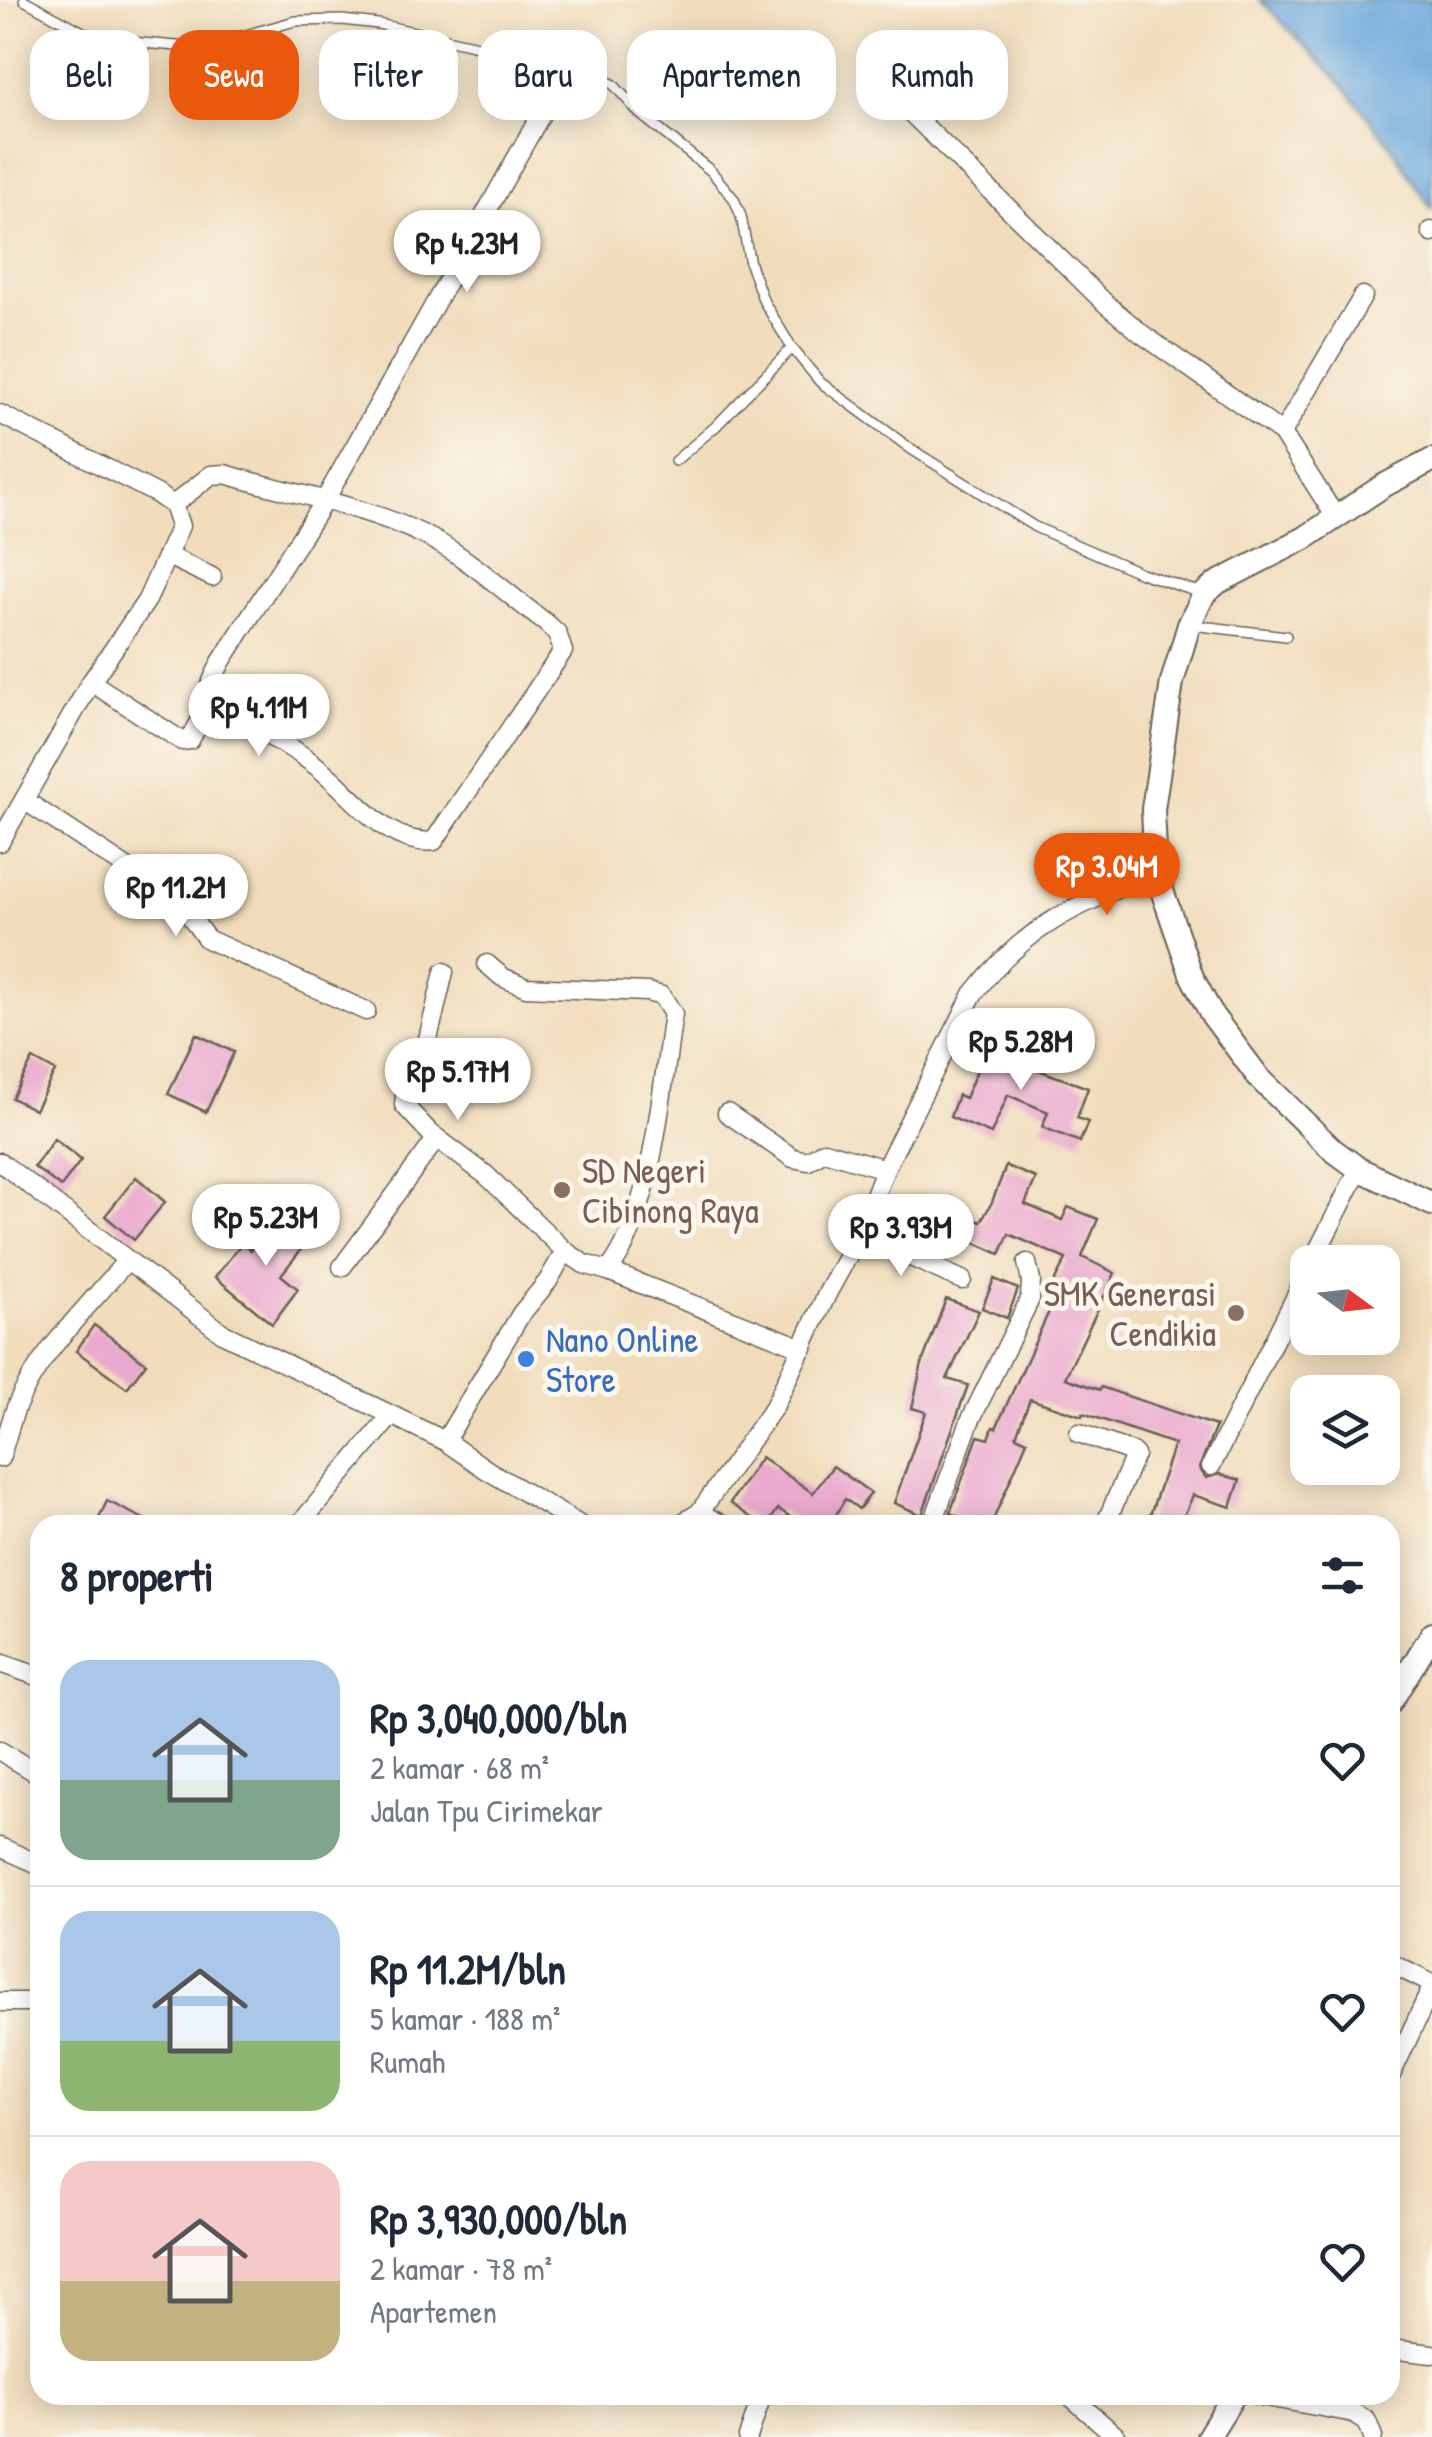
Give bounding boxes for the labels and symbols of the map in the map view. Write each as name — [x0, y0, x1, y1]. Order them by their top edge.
pin: Rp 4.23M — [364, 210, 570, 295]
pin: Rp 4.11M — [156, 674, 362, 759]
pin: Rp 3.04M — [1004, 833, 1210, 918]
pin: Rp 11.2M — [73, 854, 279, 939]
pin: Rp 5.28M — [918, 1008, 1124, 1093]
pin: Rp 5.17M — [355, 1038, 561, 1123]
place label: SD Negeri Cibinong Raya — [582, 1147, 759, 1234]
marker: SD Negeri Cibinong Raya — [551, 1179, 573, 1201]
pin: Rp 5.23M — [163, 1184, 369, 1269]
pin: Rp 3.93M — [798, 1194, 1004, 1279]
north arrow — [1290, 1245, 1400, 1355]
place label: SMK Generasi Cendikia — [1044, 1270, 1216, 1357]
marker: SMK Generasi Cendikia — [1225, 1302, 1247, 1324]
place label: Nano Online Store — [546, 1316, 699, 1403]
marker: Nano Online Store — [515, 1348, 537, 1370]

